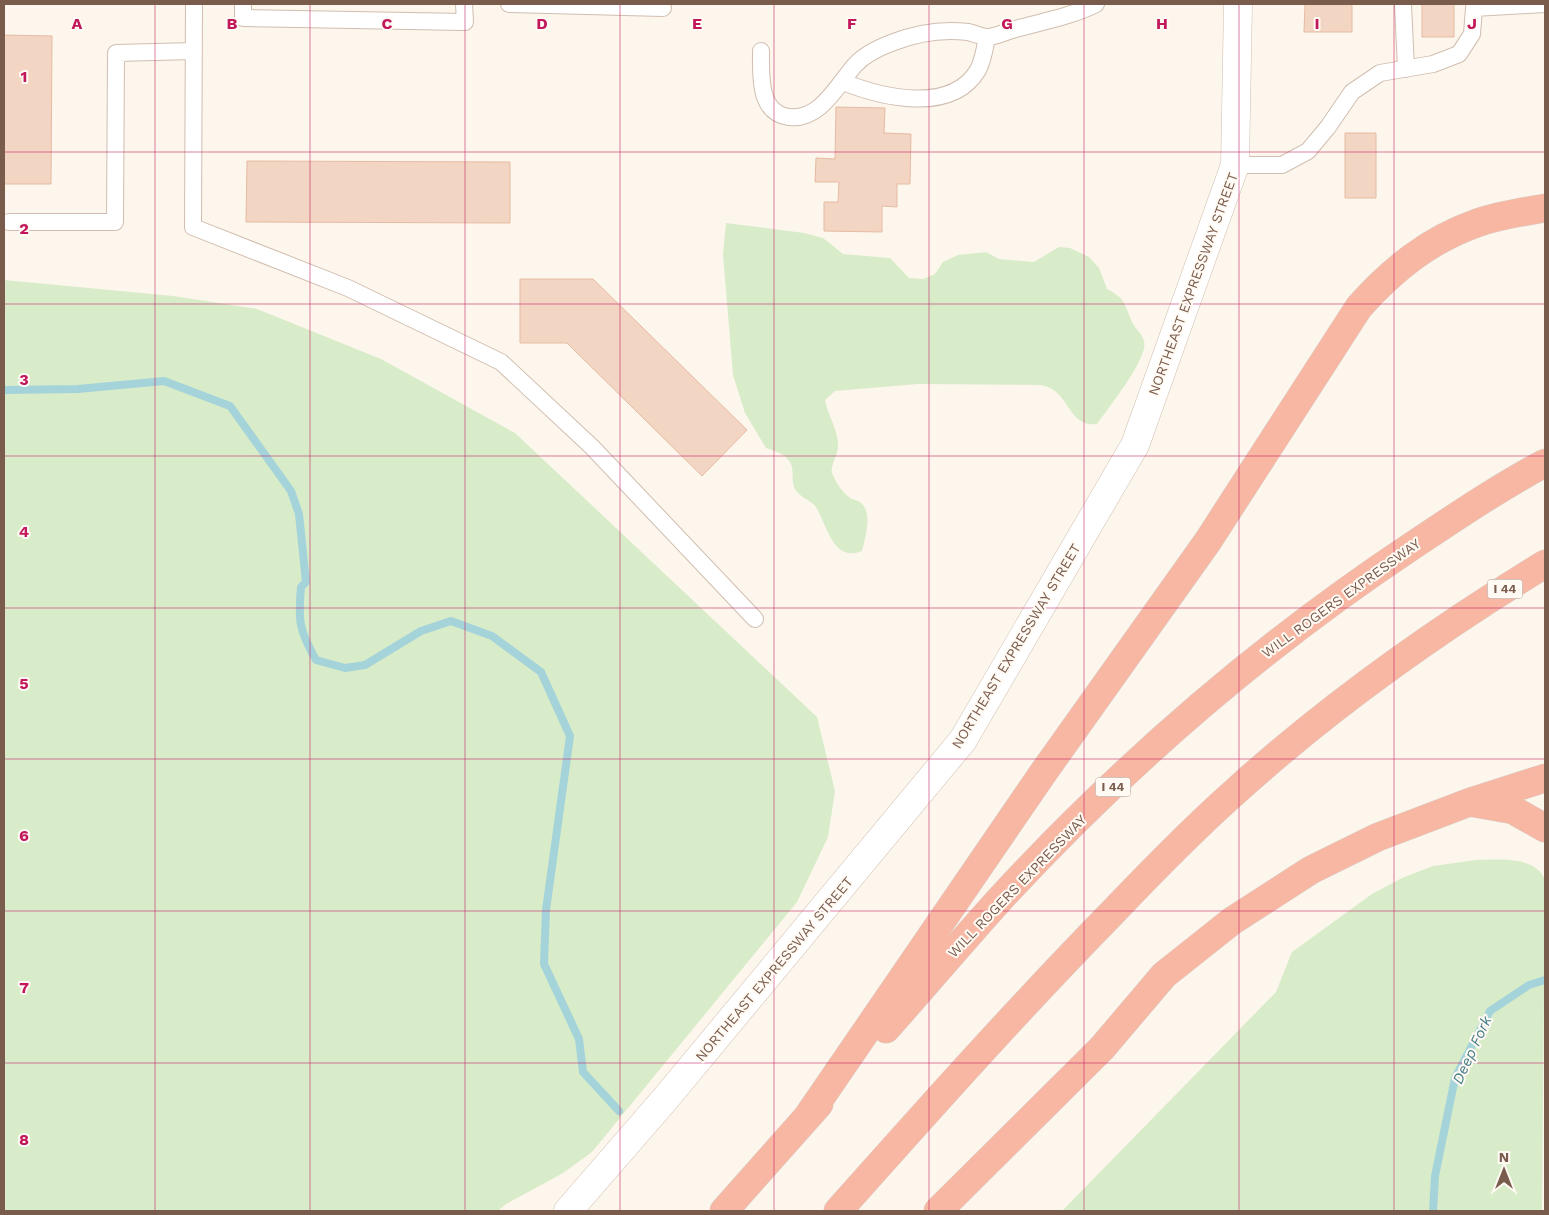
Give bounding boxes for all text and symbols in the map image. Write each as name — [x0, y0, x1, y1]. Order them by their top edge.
text: A — [72, 14, 83, 33]
text: B — [227, 14, 238, 33]
text: C — [382, 14, 393, 33]
text: D — [536, 14, 548, 33]
text: E — [692, 14, 702, 33]
text: F — [847, 14, 857, 33]
text: G — [1001, 14, 1013, 33]
text: H — [1156, 14, 1168, 33]
text: I — [1314, 14, 1320, 33]
text: J — [1467, 14, 1477, 33]
text: 1 — [21, 67, 27, 86]
street label: NORTHEAST EXPRESSWAY STREET — [1145, 170, 1241, 398]
text: 2 — [19, 219, 29, 238]
text: 3 — [19, 370, 29, 389]
text: 4 — [19, 522, 29, 541]
street label: WILL ROGERS EXPRESSWAY — [1259, 535, 1423, 661]
street label: NORTHEAST EXPRESSWAY STREET — [948, 540, 1084, 751]
road number: I 44 — [1488, 580, 1522, 598]
text: 5 — [19, 674, 29, 693]
road number: I 44 — [1096, 778, 1130, 796]
street label: WILL ROGERS EXPRESSWAY — [945, 811, 1089, 961]
text: 6 — [19, 826, 29, 845]
street label: NORTHEAST EXPRESSWAY STREET — [692, 873, 856, 1065]
text: 7 — [19, 978, 29, 997]
water label: Deep Fork — [1448, 1012, 1496, 1087]
text: 8 — [19, 1130, 29, 1149]
north arrow — [1479, 1145, 1529, 1195]
text: N — [1499, 1149, 1509, 1165]

